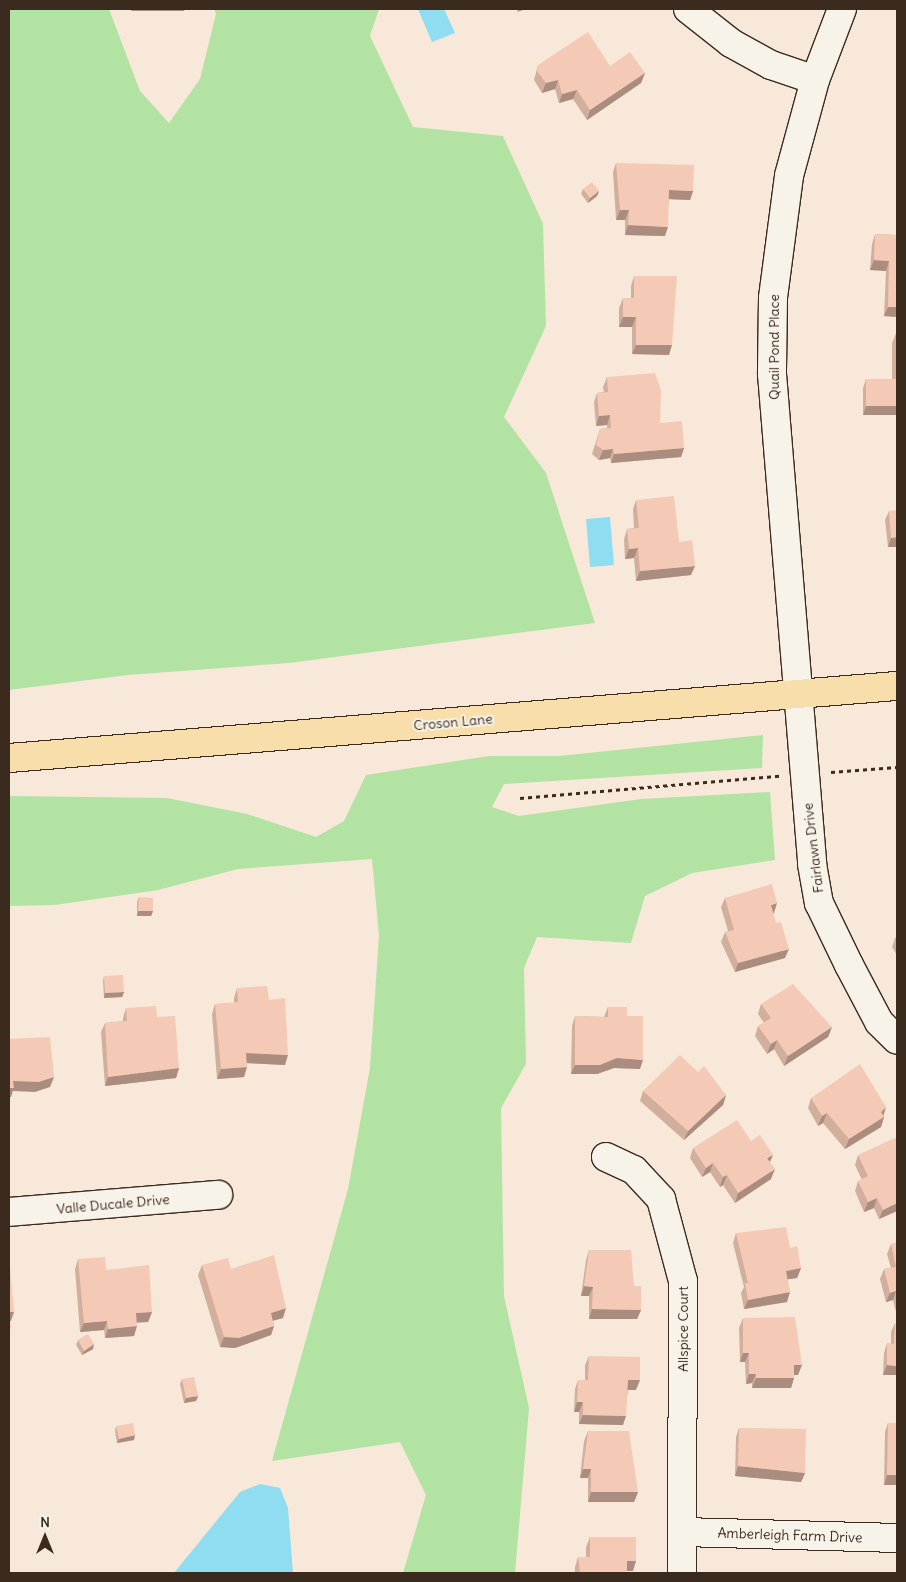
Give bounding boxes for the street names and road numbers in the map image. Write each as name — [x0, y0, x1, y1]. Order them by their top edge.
street label: Quail Pond Place — [766, 294, 782, 400]
street label: Croson Lane — [413, 710, 493, 734]
street label: Fairlawn Drive — [799, 802, 827, 894]
street label: Valle Ducale Drive — [56, 1191, 170, 1217]
street label: Allspice Court — [675, 1286, 691, 1372]
street label: Amberleigh Farm Drive — [717, 1524, 863, 1546]

